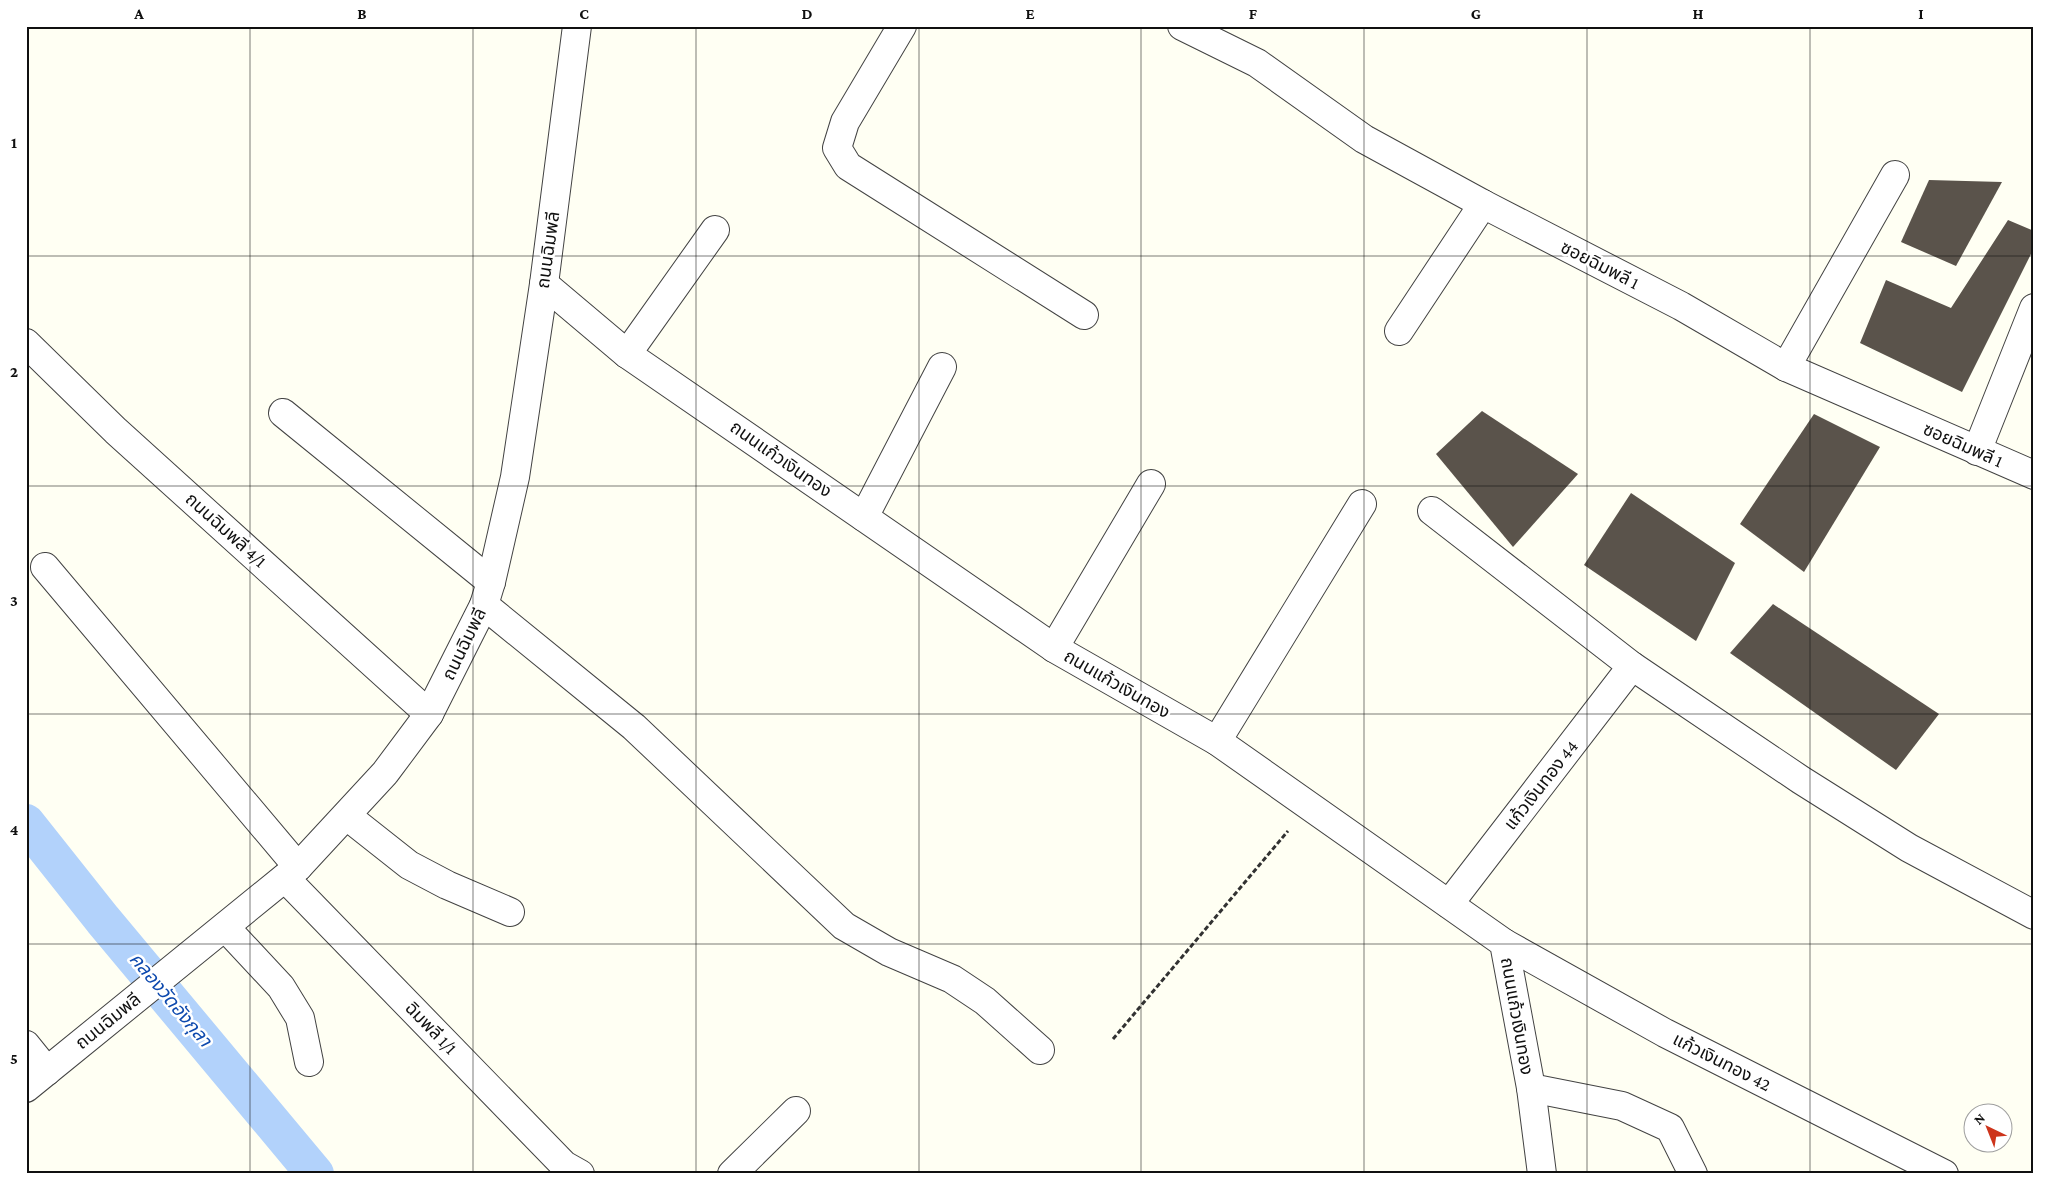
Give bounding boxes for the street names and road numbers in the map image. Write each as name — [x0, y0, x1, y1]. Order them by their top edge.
street label: ถนนฉิมพลี — [533, 210, 563, 290]
street label: ซอยฉิมพลี 1 — [1558, 237, 1642, 293]
street label: ถนนแก้วเงินทอง — [727, 417, 835, 501]
street label: ซอยฉิมพลี 1 — [1920, 419, 2006, 471]
street label: ถนนฉิมพลี 4/1 — [182, 489, 270, 571]
street label: ถนนฉิมพลี — [438, 605, 490, 683]
street label: ถนนแก้วเงินทอง — [1060, 646, 1174, 722]
street label: แก้วเงินทอง 44 — [1500, 736, 1582, 834]
street label: ถนนแก้วเงินทอง — [1497, 956, 1537, 1076]
street label: ถนนฉิมพลี — [72, 989, 144, 1053]
street label: ฉิมพลี 1/1 — [401, 998, 461, 1058]
street label: แก้วเงินทอง 42 — [1670, 1029, 1774, 1095]

